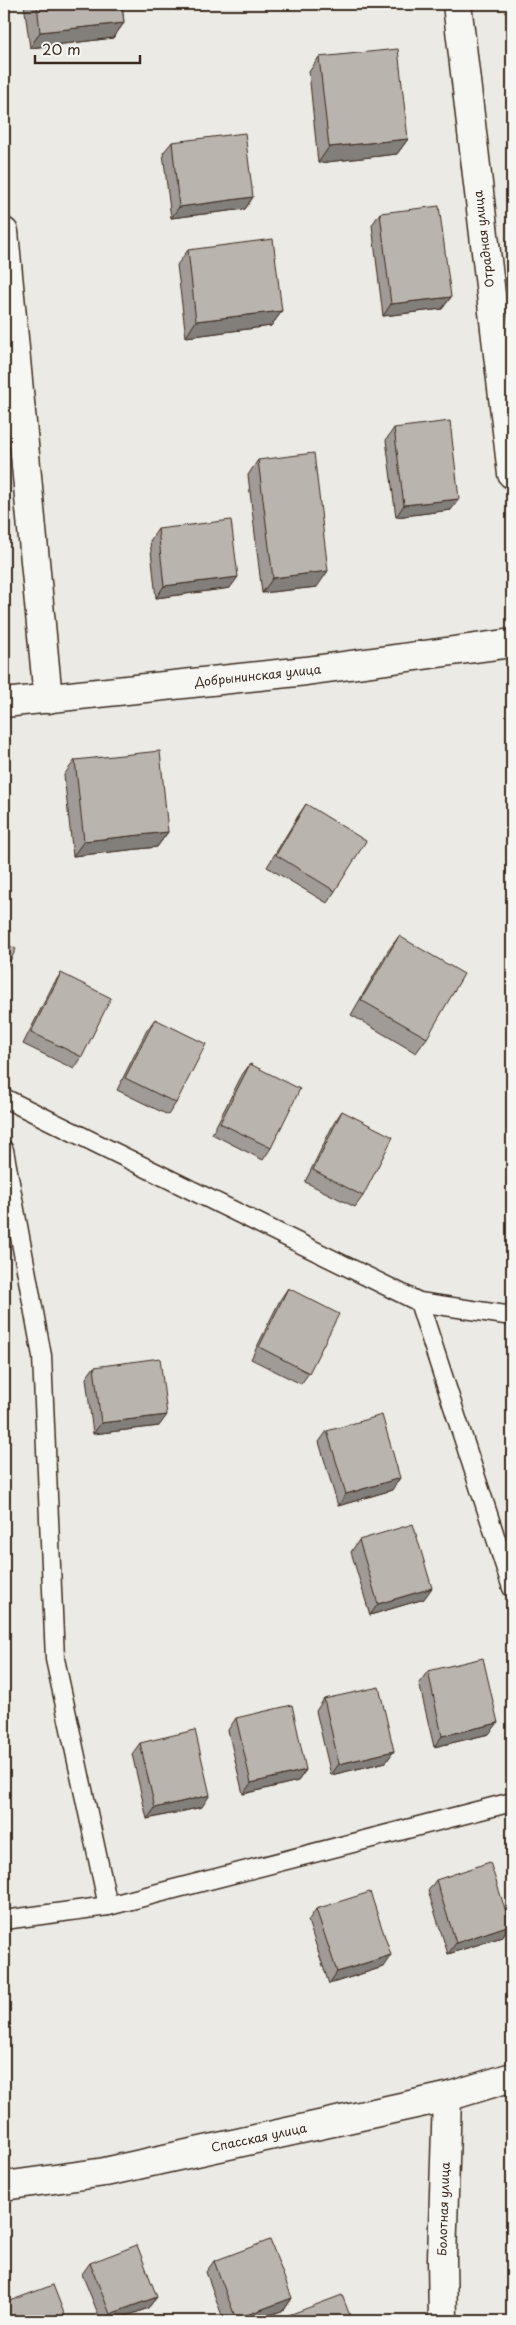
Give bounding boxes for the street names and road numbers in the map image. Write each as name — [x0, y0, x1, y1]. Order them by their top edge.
street label: Отрадная улица — [468, 189, 498, 289]
street label: Добрынинская улица — [193, 659, 322, 691]
street label: Спасская улица — [209, 2118, 309, 2156]
street label: Болотная улица — [432, 2161, 454, 2256]

